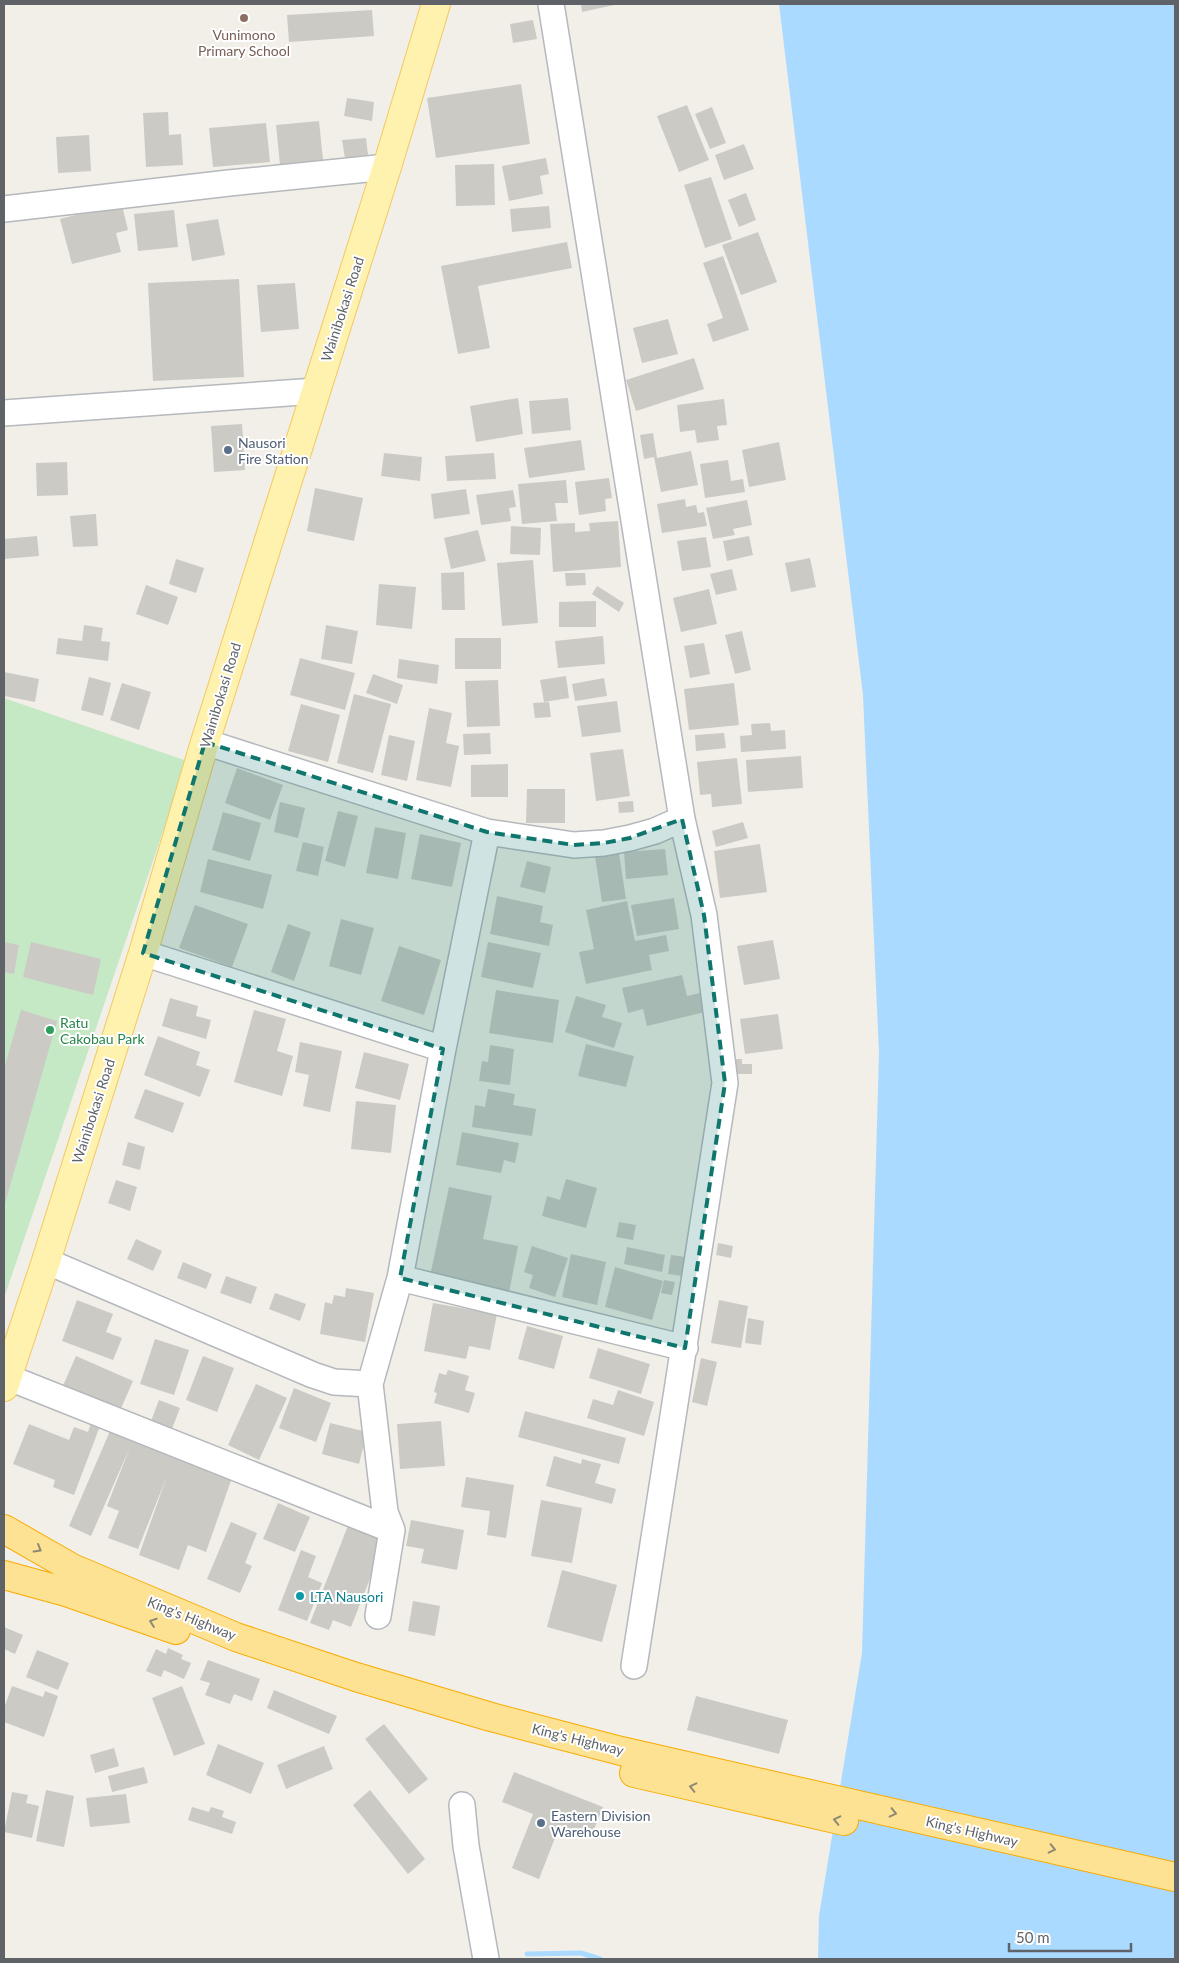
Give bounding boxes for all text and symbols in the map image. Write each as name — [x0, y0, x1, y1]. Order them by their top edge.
marker: Vunimono Primary School — [238, 12, 250, 24]
place label: Vunimono Primary School — [198, 26, 290, 59]
street label: Wainibokasi Road — [317, 254, 367, 364]
place label: Nausori Fire Station — [238, 434, 309, 467]
marker: Nausori Fire Station — [222, 444, 234, 456]
street label: Wainibokasi Road — [196, 640, 244, 750]
place label: Ratu Cakobau Park — [60, 1014, 145, 1047]
marker: Ratu Cakobau Park — [44, 1024, 56, 1036]
street label: Wainibokasi Road — [68, 1056, 118, 1166]
one-way arrow — [32, 1542, 41, 1552]
place label: LTA Nausori — [310, 1588, 383, 1605]
marker: LTA Nausori — [294, 1590, 306, 1602]
street label: King's Highway — [145, 1593, 240, 1644]
one-way arrow — [149, 1618, 158, 1628]
street label: King's Highway — [530, 1719, 626, 1759]
one-way arrow — [688, 1782, 697, 1793]
place label: Eastern Division Warehouse — [551, 1807, 651, 1840]
one-way arrow — [889, 1807, 898, 1818]
street label: King's Highway — [924, 1812, 1020, 1850]
one-way arrow — [833, 1815, 842, 1826]
marker: Eastern Division Warehouse — [535, 1817, 547, 1829]
one-way arrow — [1047, 1843, 1056, 1854]
scale bar — [1009, 1920, 1132, 1952]
text: 50 m — [1016, 1928, 1050, 1946]

